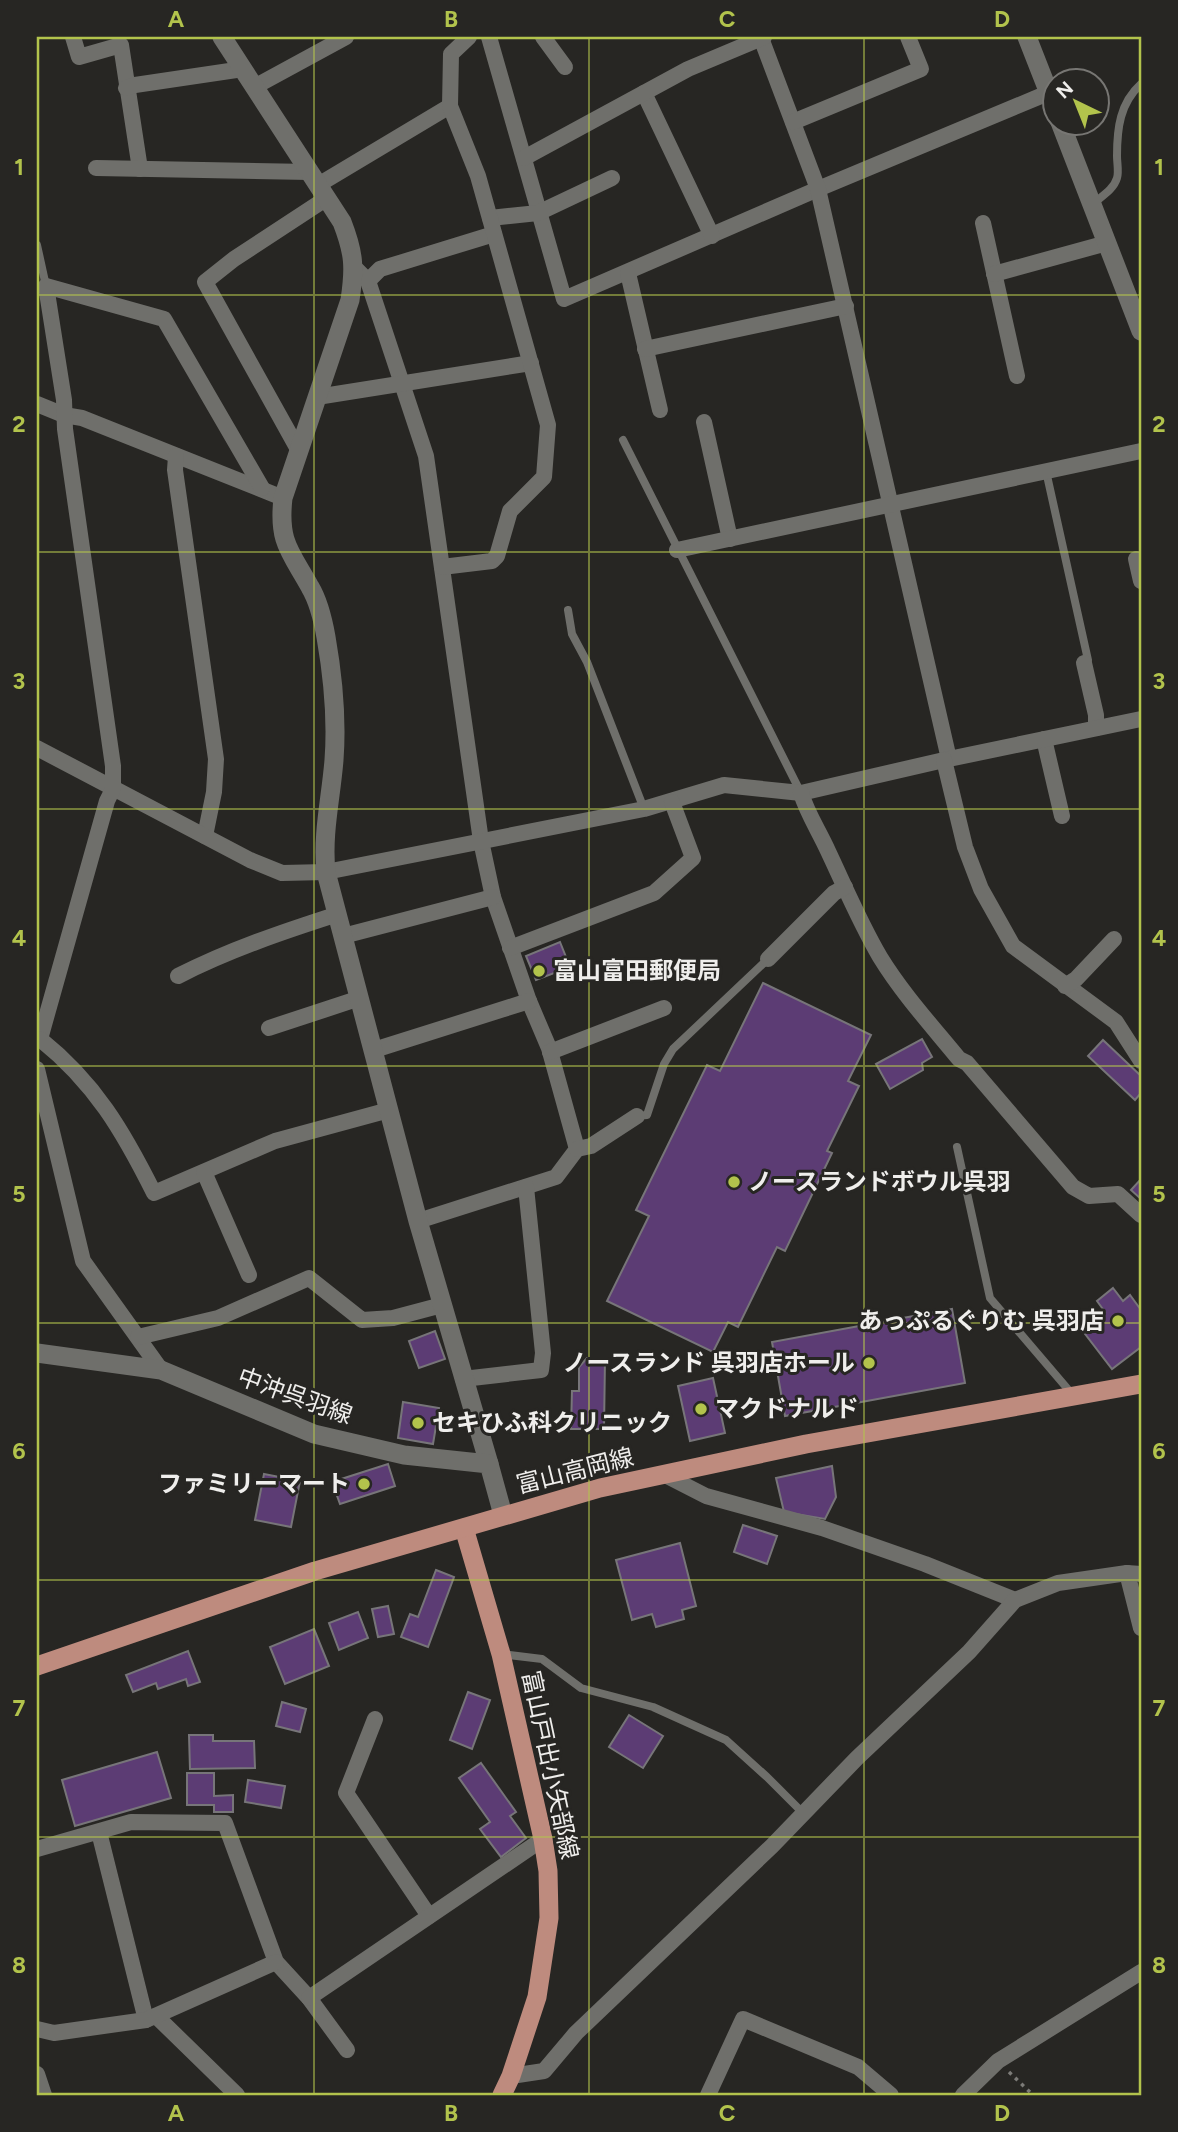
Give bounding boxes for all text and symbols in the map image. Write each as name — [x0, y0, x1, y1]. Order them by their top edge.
text: A — [168, 5, 185, 33]
text: B — [444, 5, 458, 33]
text: C — [719, 5, 736, 33]
text: D — [994, 5, 1010, 33]
north arrow — [1042, 66, 1112, 136]
text: N — [1052, 77, 1078, 103]
text: 1 — [14, 153, 24, 181]
text: 1 — [1154, 153, 1164, 181]
text: 2 — [12, 410, 26, 438]
text: 2 — [1152, 410, 1166, 438]
text: 3 — [13, 667, 25, 695]
text: 3 — [1153, 667, 1165, 695]
text: 4 — [12, 924, 26, 952]
text: 4 — [1152, 924, 1166, 952]
place label: 富山富田郵便局 — [553, 956, 721, 985]
marker: 富山富田郵便局 — [531, 963, 547, 979]
place label: ノースランドボウル呉羽 — [748, 1167, 1011, 1196]
marker: ノースランドボウル呉羽 — [726, 1174, 742, 1190]
text: 5 — [12, 1180, 26, 1208]
text: 5 — [1152, 1180, 1166, 1208]
place label: あっぷるぐりむ 呉羽店 — [858, 1306, 1104, 1335]
marker: あっぷるぐりむ 呉羽店 — [1110, 1313, 1126, 1329]
place label: ノースランド 呉羽店ホール — [562, 1348, 855, 1377]
marker: ノースランド 呉羽店ホール — [861, 1355, 877, 1371]
street label: 中沖呉羽線 — [234, 1361, 357, 1430]
place label: マクドナルド — [715, 1394, 859, 1423]
marker: マクドナルド — [693, 1401, 709, 1417]
place label: セキひふ科クリニック — [432, 1408, 672, 1437]
marker: セキひふ科クリニック — [410, 1415, 426, 1431]
text: 6 — [12, 1437, 26, 1465]
text: 6 — [1152, 1437, 1166, 1465]
street label: 富山高岡線 — [513, 1442, 637, 1499]
place label: ファミリーマート — [158, 1469, 350, 1498]
marker: ファミリーマート — [356, 1476, 372, 1492]
street label: 富山戸出小矢部線 — [516, 1668, 585, 1862]
text: 7 — [13, 1694, 26, 1722]
text: 7 — [1153, 1694, 1166, 1722]
text: 8 — [12, 1951, 26, 1979]
text: 8 — [1152, 1951, 1166, 1979]
text: A — [168, 2099, 185, 2127]
text: B — [444, 2099, 458, 2127]
text: C — [719, 2099, 736, 2127]
text: D — [994, 2099, 1010, 2127]

